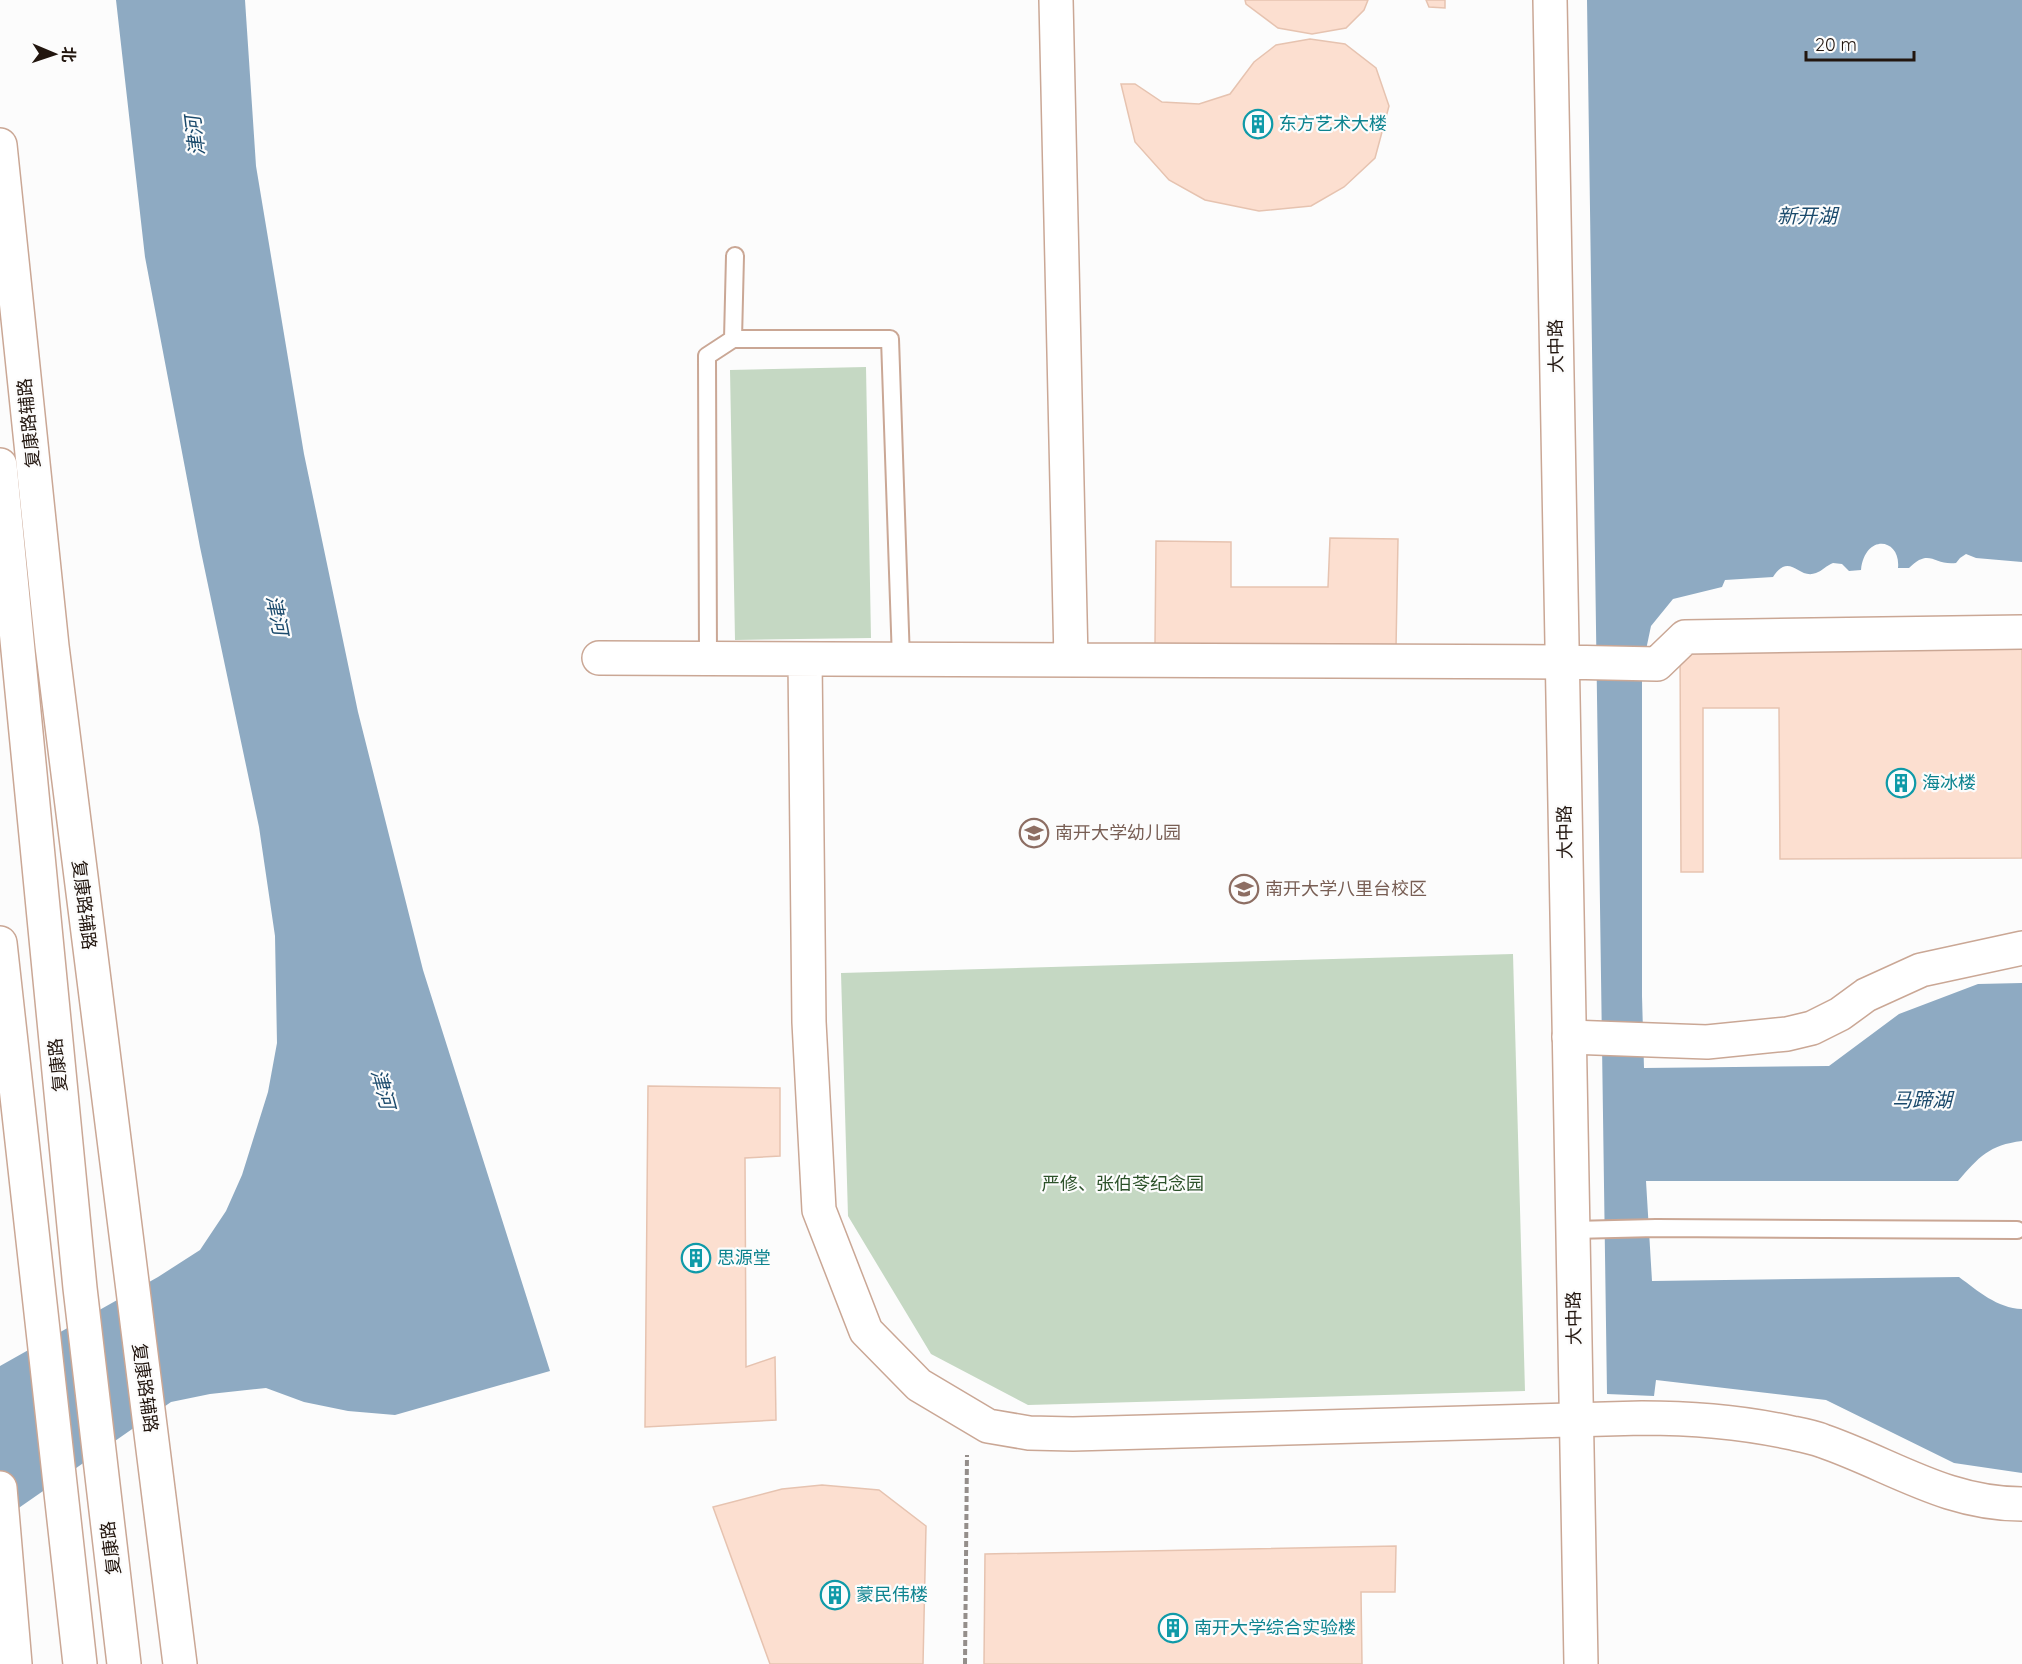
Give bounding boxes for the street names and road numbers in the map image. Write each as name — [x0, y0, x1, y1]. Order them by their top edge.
street label: 大中路 — [1544, 319, 1567, 373]
street label: 复康路辅路 — [12, 377, 45, 469]
street label: 大中路 — [1553, 805, 1576, 859]
street label: 复康路辅路 — [68, 859, 101, 951]
street label: 复康路 — [43, 1037, 72, 1093]
street label: 大中路 — [1562, 1291, 1585, 1345]
street label: 复康路辅路 — [128, 1342, 163, 1434]
street label: 复康路 — [96, 1520, 125, 1576]

